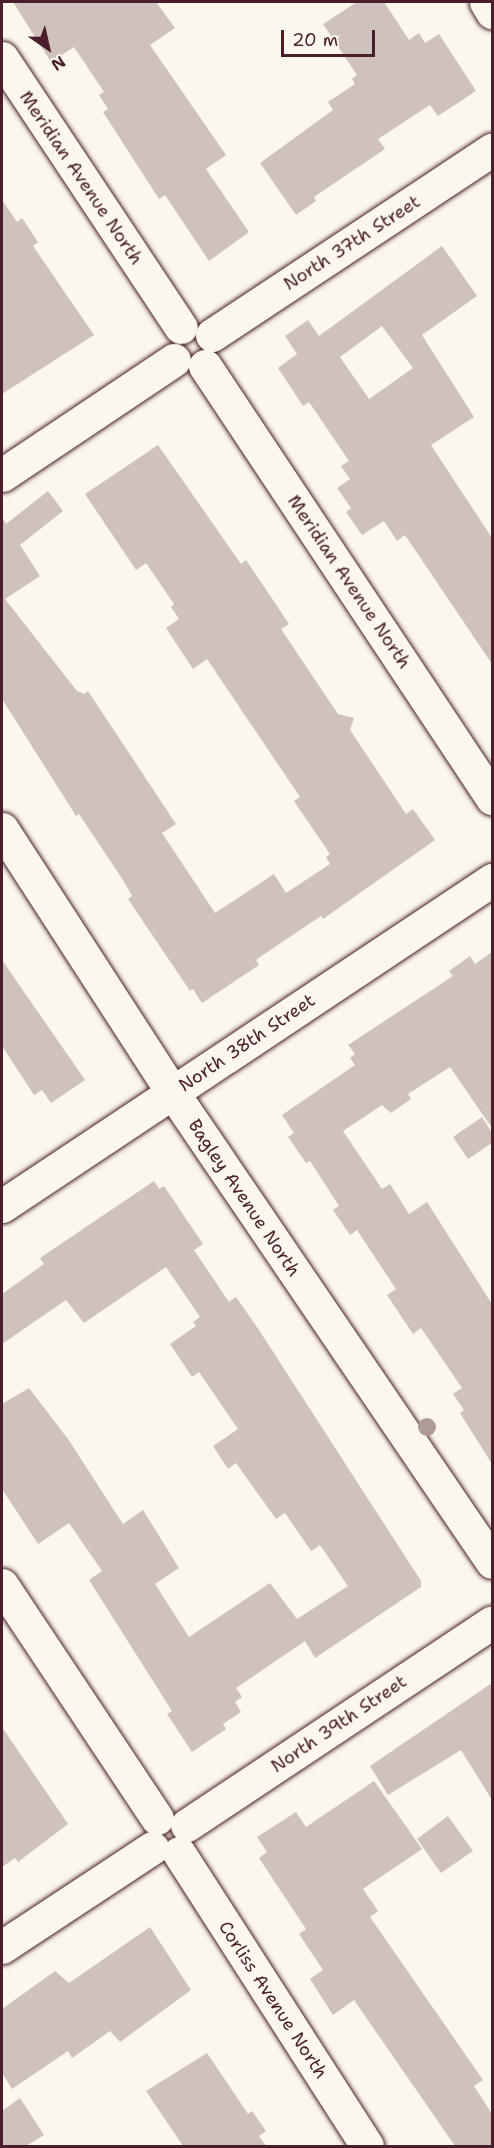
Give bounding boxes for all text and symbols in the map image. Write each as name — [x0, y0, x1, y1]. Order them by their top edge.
north arrow — [18, 18, 78, 78]
scale bar — [284, 18, 378, 56]
text: 20 m — [292, 28, 338, 52]
text: N — [47, 51, 69, 76]
street label: Meridian Avenue North — [15, 87, 147, 269]
street label: North 37th Street — [280, 191, 424, 295]
street label: Meridian Avenue North — [283, 491, 415, 673]
street label: North 38th Street — [175, 989, 319, 1097]
street label: Bagley Avenue North — [183, 1115, 305, 1281]
street label: North 39th Street — [267, 1671, 411, 1777]
street label: Corliss Avenue North — [214, 1917, 332, 2083]

